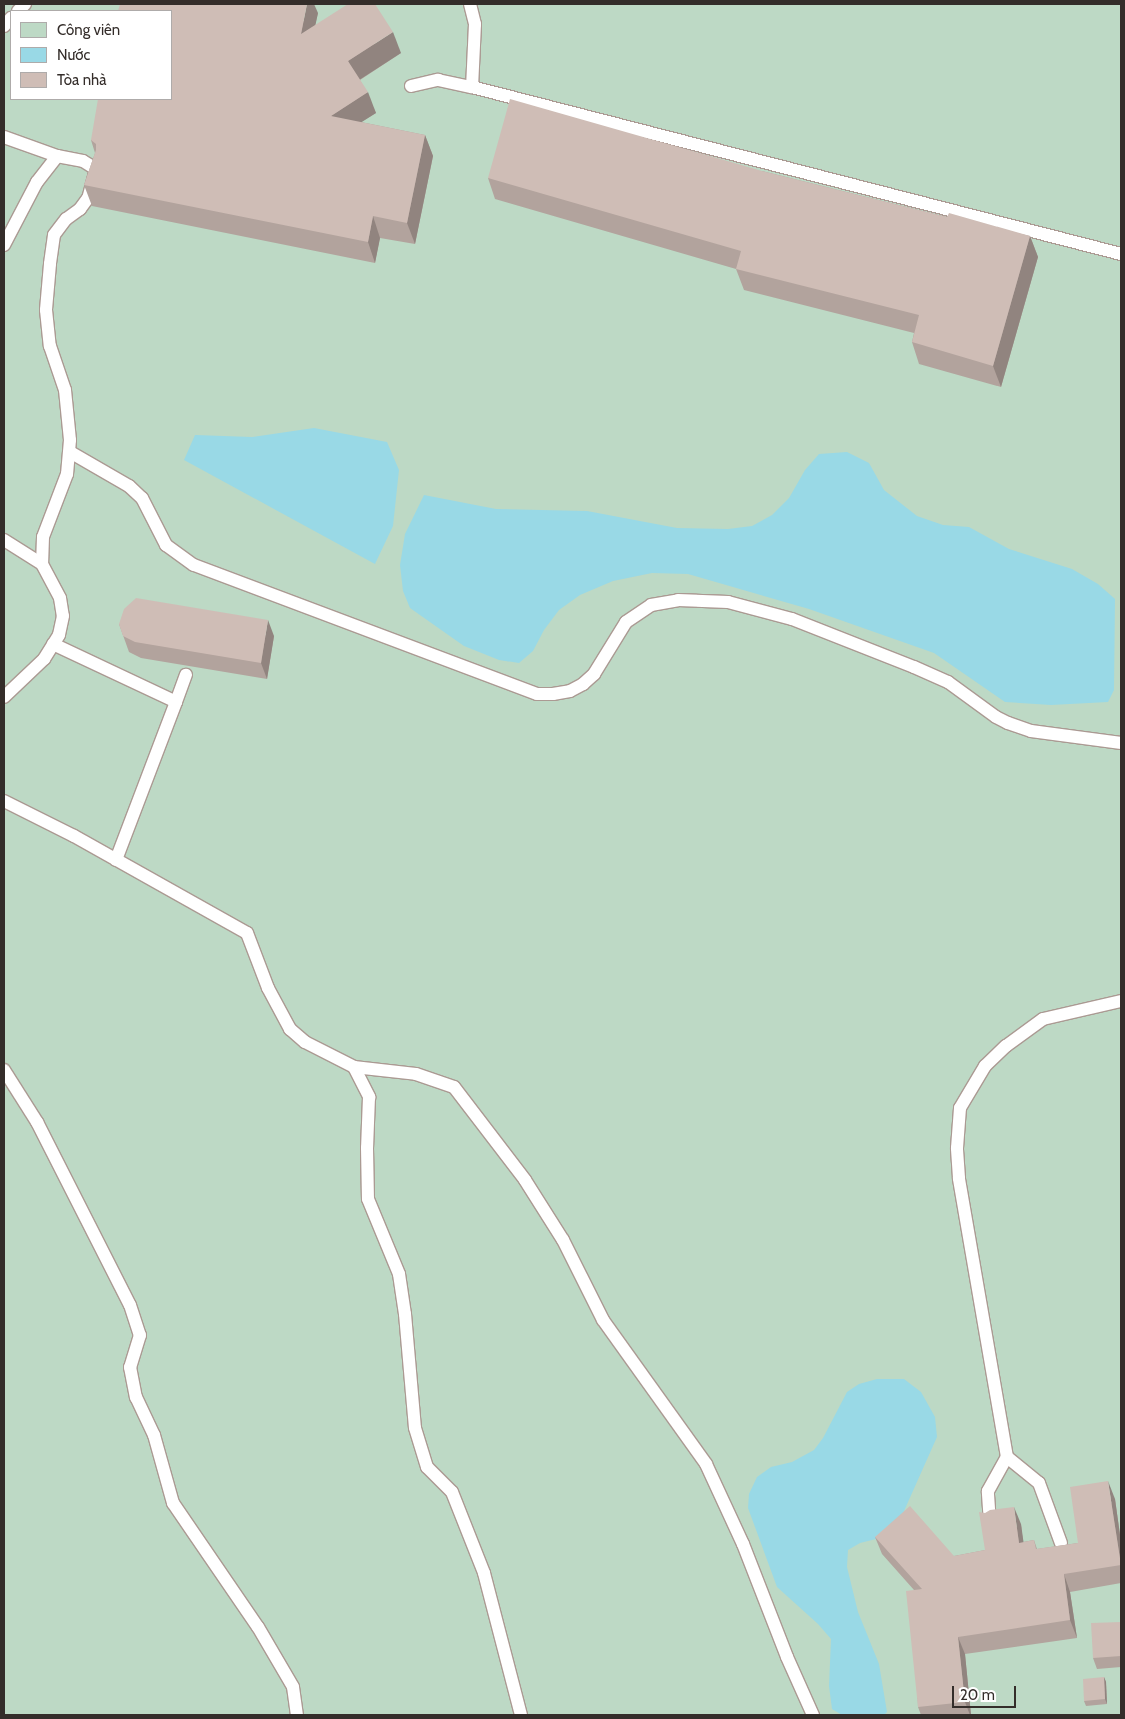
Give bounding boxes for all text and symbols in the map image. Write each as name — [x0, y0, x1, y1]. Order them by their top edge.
legend — [10, 10, 172, 100]
text: Công viên — [57, 21, 120, 39]
text: Nước — [57, 46, 90, 64]
text: Tòa nhà — [57, 71, 106, 89]
scale bar — [955, 1676, 1019, 1708]
text: 20 m — [960, 1686, 995, 1704]

